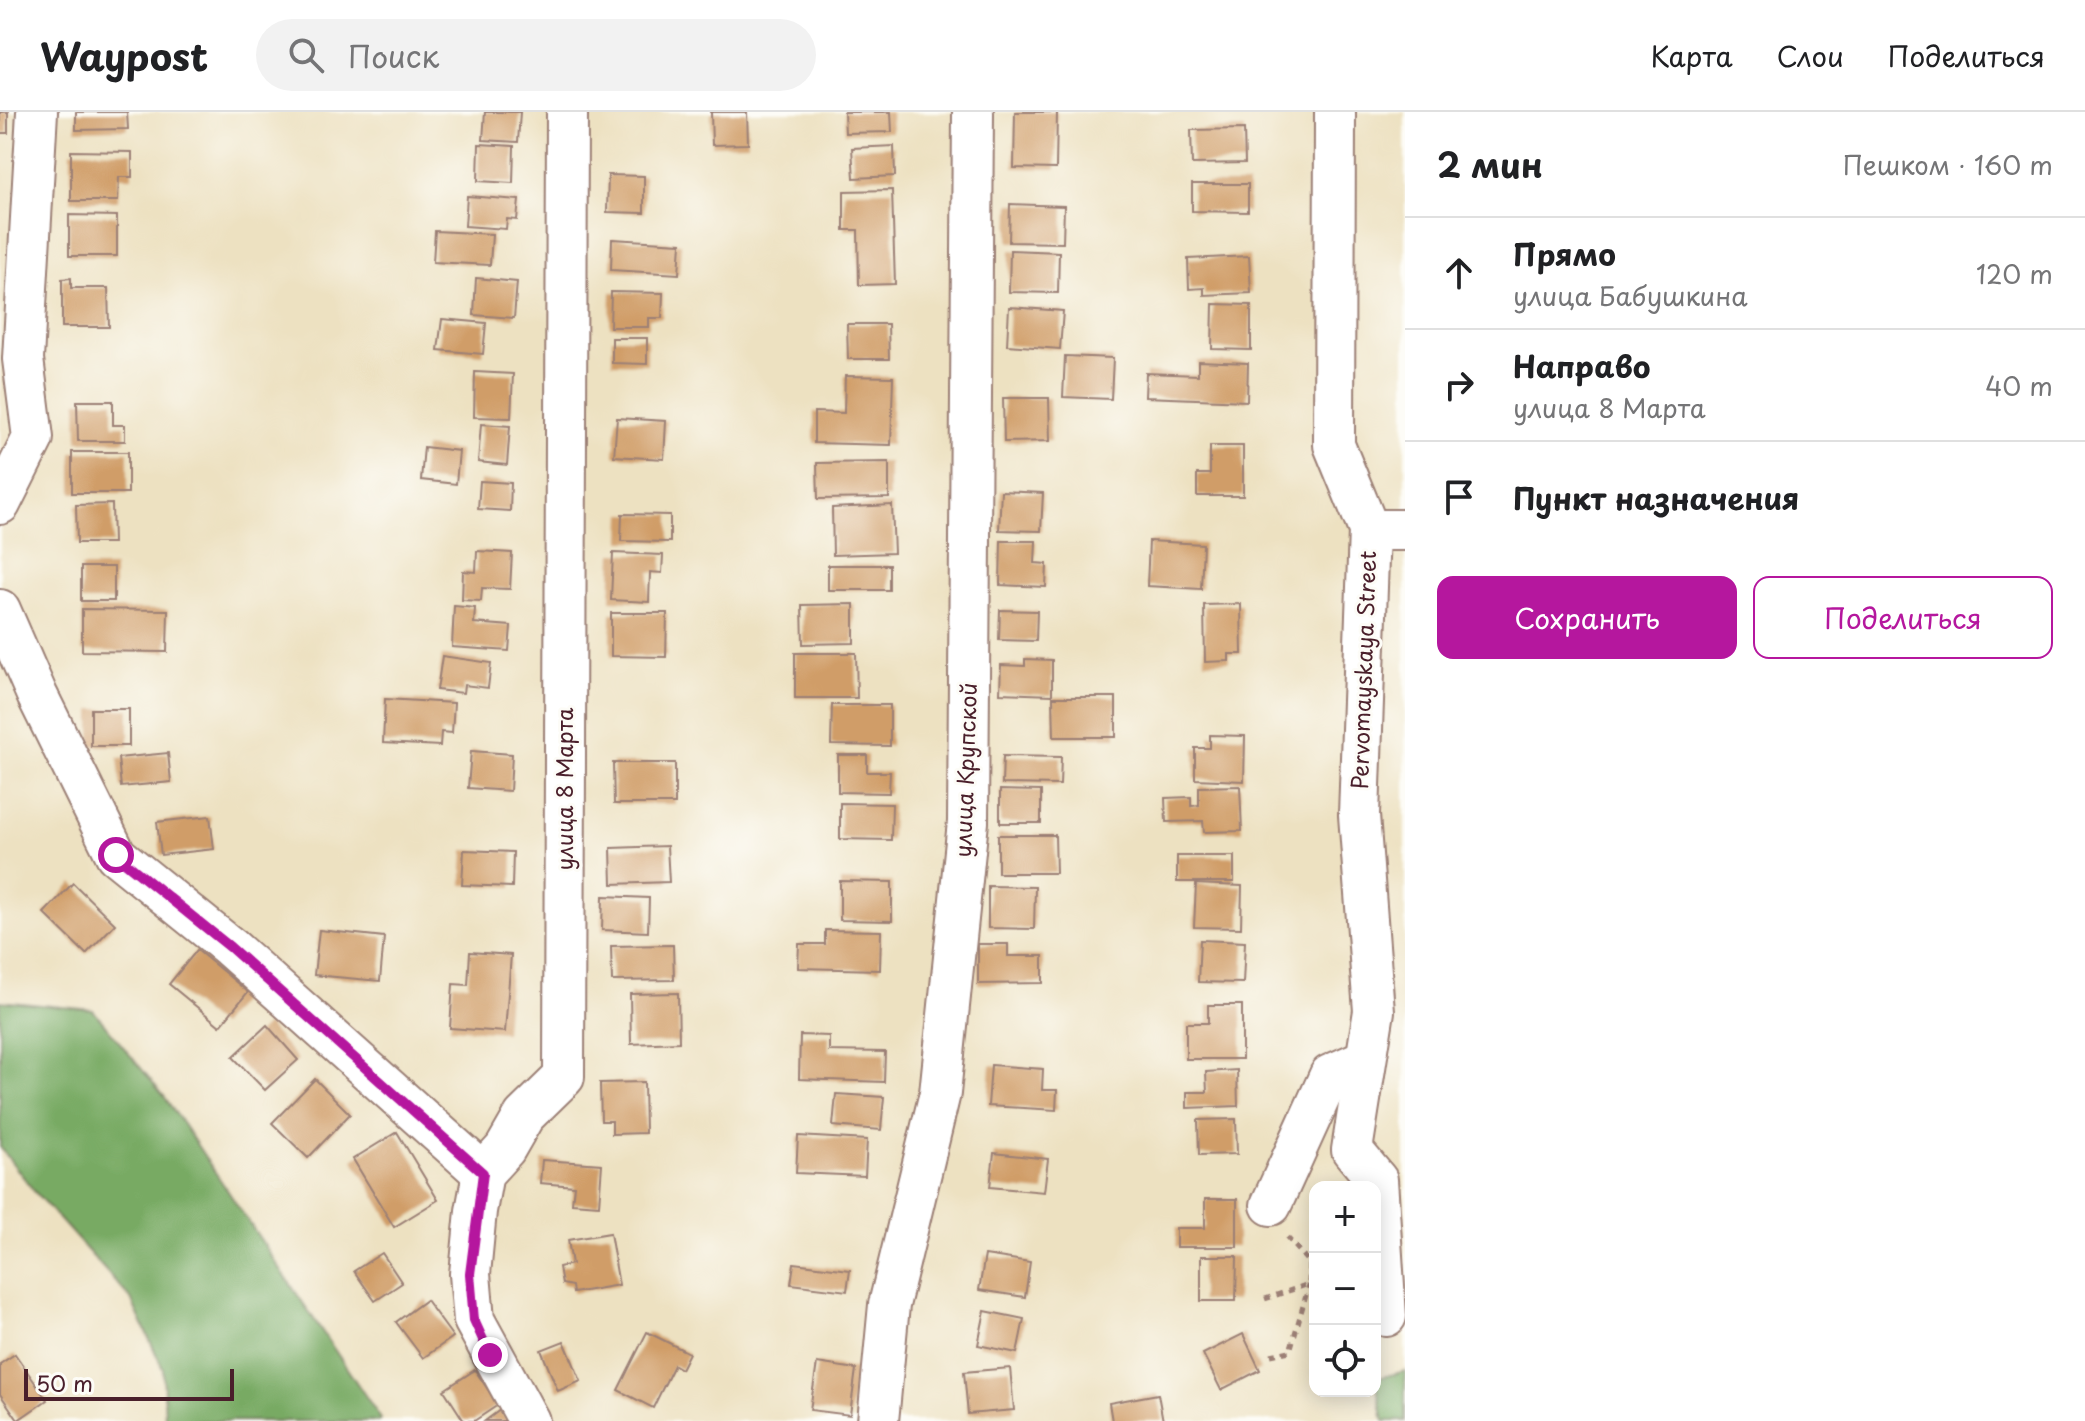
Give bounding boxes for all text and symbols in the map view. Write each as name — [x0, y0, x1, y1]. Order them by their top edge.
search box — [256, 19, 816, 91]
text: Waypost — [40, 27, 208, 84]
icon: search — [284, 33, 328, 77]
text: Поиск — [348, 33, 439, 78]
text: Карта — [1650, 34, 1733, 77]
text: Слои — [1777, 34, 1844, 77]
text: Поделиться — [1888, 34, 2045, 77]
text: 2 мин — [1437, 138, 1543, 190]
text: Пешком · 160 m — [1843, 145, 2053, 184]
text: Прямо — [1513, 231, 1616, 276]
icon: ahead — [1437, 251, 1481, 295]
text: 120 m — [1976, 254, 2053, 293]
text: улица Бабушкина — [1513, 276, 1748, 315]
text: Направо — [1513, 343, 1651, 388]
icon: right — [1437, 363, 1481, 407]
text: 40 m — [1985, 366, 2053, 405]
text: улица 8 Марта — [1513, 388, 1706, 427]
icon: arrive — [1437, 475, 1481, 519]
text: Пункт назначения — [1513, 475, 1799, 520]
street label: Pervomayskaya Street — [1342, 550, 1383, 790]
button: Сохранить — [1437, 576, 1737, 659]
button: Поделиться — [1753, 576, 2053, 659]
street label: улица Крупской — [945, 682, 984, 858]
street label: улица 8 Марта — [547, 707, 580, 871]
route start — [98, 837, 134, 873]
map controls — [1309, 1181, 1381, 1397]
button: + — [1309, 1181, 1381, 1253]
button: − — [1309, 1253, 1381, 1325]
button: locate — [1309, 1325, 1381, 1397]
route end — [472, 1337, 508, 1373]
scale bar — [24, 1365, 234, 1401]
text: 50 m — [36, 1366, 93, 1399]

